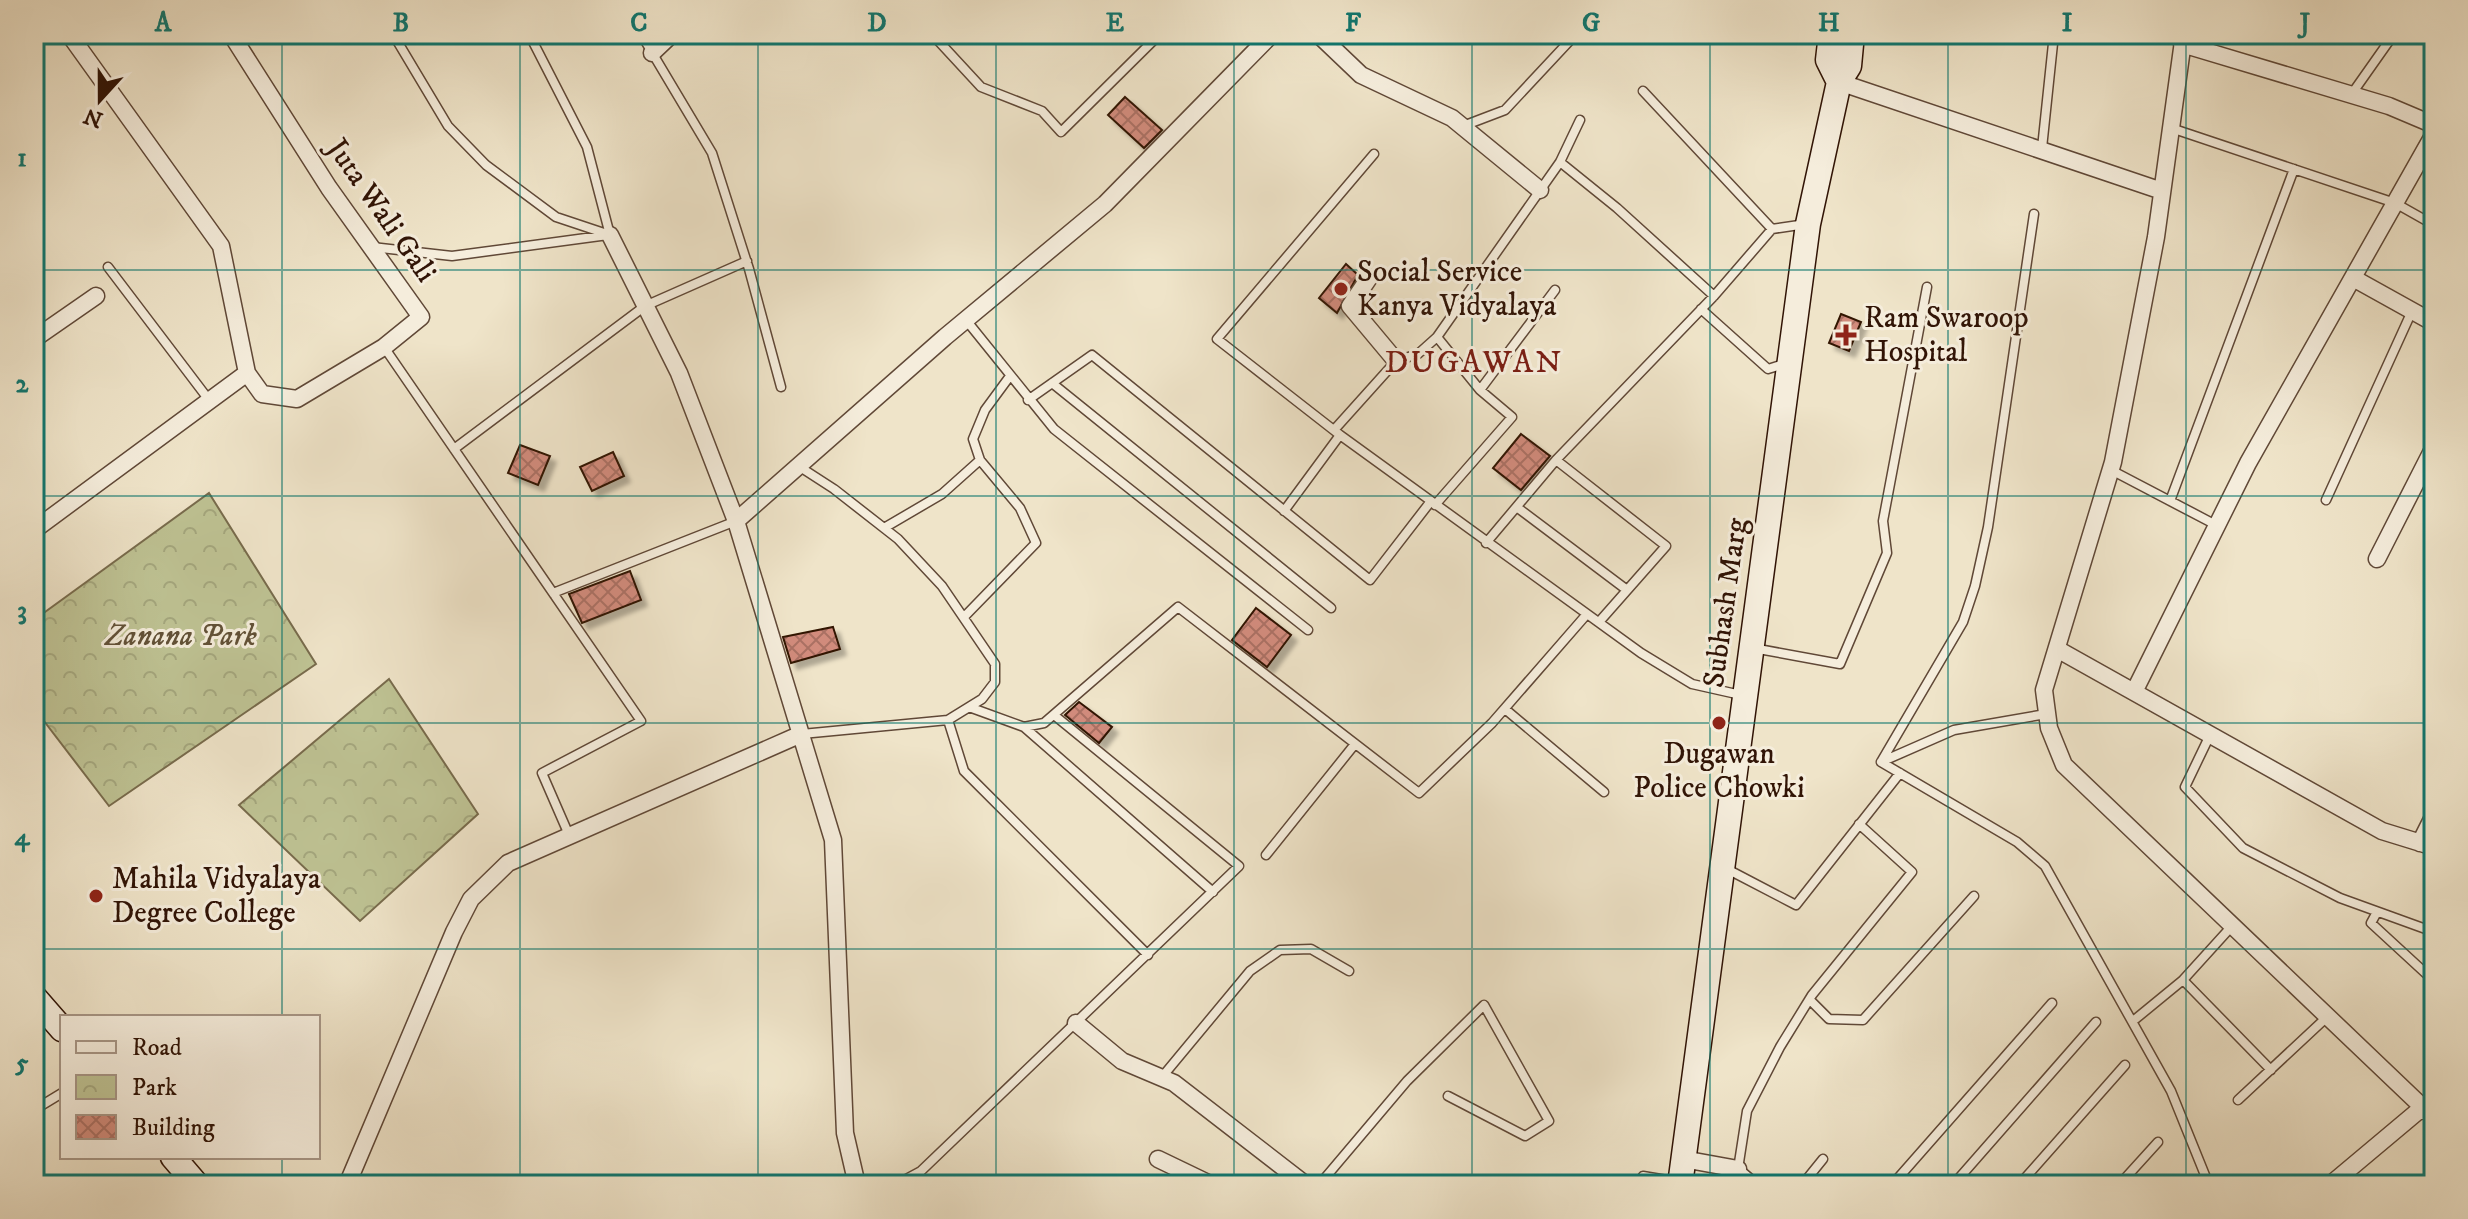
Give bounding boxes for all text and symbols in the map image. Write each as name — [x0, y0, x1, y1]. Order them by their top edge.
text: A — [154, 7, 173, 40]
text: B — [393, 7, 409, 40]
text: C — [630, 7, 648, 40]
text: D — [867, 7, 887, 40]
text: E — [1106, 7, 1124, 40]
text: F — [1345, 7, 1362, 40]
text: G — [1582, 7, 1600, 40]
text: H — [1818, 7, 1840, 40]
text: I — [2062, 7, 2073, 40]
text: J — [2297, 7, 2311, 40]
north arrow — [60, 60, 140, 140]
text: N — [80, 101, 107, 133]
street label: Juta Wali Gali — [316, 130, 444, 290]
text: 1 — [17, 142, 27, 175]
place label: Social Service Kanya Vidyalaya — [1357, 254, 1557, 325]
marker: Social Service Kanya Vidyalaya — [1332, 280, 1350, 298]
place label: Ram Swaroop Hospital — [1864, 300, 2028, 371]
marker: Ram Swaroop Hospital — [1835, 324, 1857, 346]
district label: DUGAWAN — [1385, 343, 1563, 383]
text: 2 — [16, 368, 30, 401]
street label: Subhash Marg — [1696, 516, 1756, 690]
text: 3 — [17, 595, 27, 628]
park label: Zanana Park — [103, 618, 257, 655]
marker: Dugawan Police Chowki — [1710, 714, 1728, 732]
place label: Dugawan Police Chowki — [1633, 736, 1805, 807]
text: 4 — [15, 821, 31, 854]
place label: Mahila Vidyalaya Degree College — [112, 861, 321, 932]
marker: Mahila Vidyalaya Degree College — [87, 887, 105, 905]
legend — [60, 1015, 320, 1159]
text: Road — [132, 1033, 182, 1063]
text: 5 — [15, 1047, 29, 1080]
text: Park — [132, 1073, 177, 1103]
text: Building — [132, 1113, 215, 1143]

